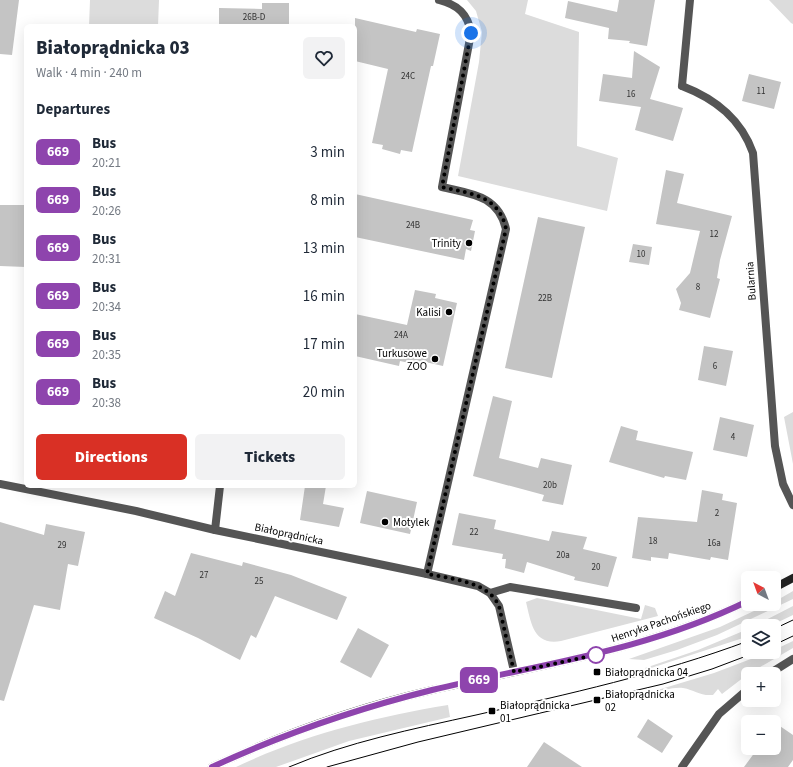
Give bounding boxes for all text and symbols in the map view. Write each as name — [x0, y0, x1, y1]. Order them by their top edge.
house number: 26B-D — [243, 11, 266, 24]
your location — [461, 23, 481, 43]
text: Białoprądnicka 03 — [36, 35, 190, 62]
button: heart — [303, 37, 345, 79]
text: Walk · 4 min · 240 m — [36, 64, 142, 82]
house number: 24C — [401, 70, 415, 83]
house number: 11 — [757, 85, 765, 98]
house number: 16 — [627, 88, 636, 101]
text: Departures — [36, 99, 110, 120]
text: Bus — [92, 133, 116, 154]
text: 669 — [47, 142, 69, 162]
text: 3 min — [310, 142, 345, 163]
text: 20:21 — [92, 154, 121, 172]
text: Bus — [92, 181, 116, 202]
text: 669 — [47, 190, 69, 210]
text: 8 min — [310, 190, 345, 211]
text: 20:26 — [92, 202, 121, 220]
house number: 24B — [406, 219, 420, 232]
house number: 12 — [710, 228, 719, 241]
text: Bus — [92, 229, 116, 250]
place label: Trinity — [432, 236, 461, 251]
text: 669 — [47, 238, 69, 258]
text: 13 min — [303, 238, 345, 259]
marker: Trinity — [464, 238, 474, 248]
house number: 10 — [637, 248, 646, 261]
text: 20:31 — [92, 250, 121, 268]
street label: Bularnia — [742, 261, 760, 301]
text: Bus — [92, 277, 116, 298]
house number: 8 — [696, 281, 701, 294]
text: 669 — [47, 286, 69, 306]
text: 16 min — [303, 286, 345, 307]
house number: 22B — [538, 292, 552, 305]
text: 20:34 — [92, 298, 121, 316]
place label: Kalisi — [416, 305, 441, 320]
marker: Kalisi — [444, 307, 454, 317]
text: Bus — [92, 325, 116, 346]
house number: 24A — [394, 329, 408, 342]
text: 669 — [47, 334, 69, 354]
text: 17 min — [303, 334, 345, 355]
text: 20:35 — [92, 346, 121, 364]
place label: Turkusowe ZOO — [377, 346, 428, 374]
marker: Turkusowe ZOO — [430, 354, 440, 364]
house number: 6 — [713, 360, 718, 373]
text: Bus — [92, 373, 116, 394]
text: 669 — [47, 382, 69, 402]
text: 20 min — [303, 382, 345, 403]
text: 20:38 — [92, 394, 121, 412]
house number: 4 — [731, 431, 736, 444]
button: Directions — [36, 434, 187, 480]
button: Tickets — [195, 434, 345, 480]
house number: 20b — [543, 479, 557, 492]
house number: 2 — [715, 507, 720, 520]
place label: Motylek — [393, 515, 430, 530]
marker: Motylek — [380, 517, 390, 527]
street label: Białoprądnicka — [253, 519, 325, 549]
house number: 22 — [470, 526, 479, 539]
house number: 18 — [649, 535, 658, 548]
house number: 16a — [707, 537, 721, 550]
house number: 29 — [58, 539, 67, 552]
house number: 20a — [556, 549, 570, 562]
house number: 20 — [592, 561, 601, 574]
house number: 27 — [200, 569, 209, 582]
north arrow — [741, 571, 781, 611]
map controls — [741, 571, 781, 755]
house number: 25 — [255, 575, 264, 588]
street label: Henryka Pachońskiego — [609, 598, 713, 646]
button: layers — [741, 619, 781, 659]
unlabelled marker — [587, 646, 605, 664]
place label: Białoprądnicka 04 — [605, 665, 689, 680]
line badge: 669 — [456, 667, 502, 693]
marker: Białoprądnicka 04 — [592, 667, 602, 677]
button: + — [741, 667, 781, 707]
text: 669 — [468, 670, 490, 690]
place label: Białoprądnicka 02 — [605, 687, 675, 715]
marker: Białoprądnicka 02 — [592, 695, 602, 705]
place label: Białoprądnicka 01 — [500, 698, 570, 726]
marker: Białoprądnicka 01 — [487, 706, 497, 716]
button: − — [741, 715, 781, 755]

